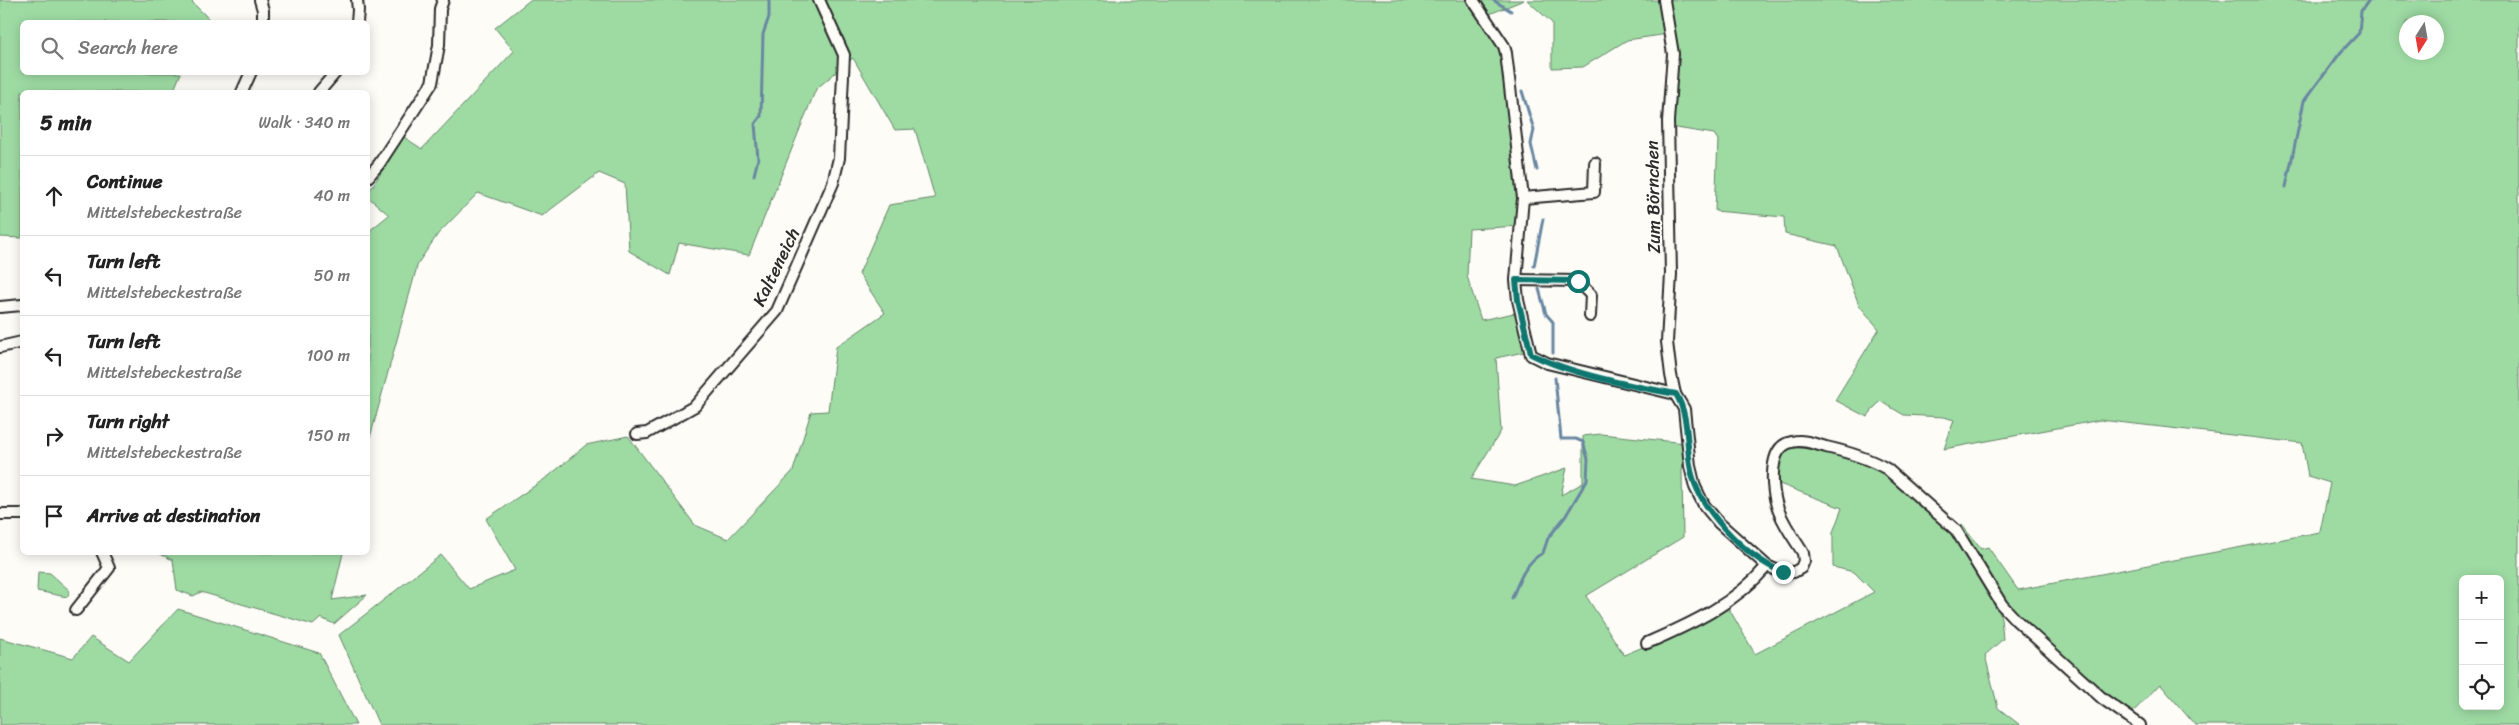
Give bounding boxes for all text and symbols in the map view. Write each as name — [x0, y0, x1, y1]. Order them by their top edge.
north arrow — [2399, 15, 2444, 60]
search box — [20, 20, 370, 75]
text: Search here — [78, 31, 178, 64]
icon: search — [38, 34, 66, 62]
text: 5 min — [40, 104, 92, 142]
text: Walk · 340 m — [259, 108, 350, 137]
street label: Zum Börnchen — [1636, 140, 1670, 254]
text: Continue — [87, 165, 163, 198]
text: 40 m — [313, 181, 350, 210]
icon: ahead — [40, 182, 68, 210]
text: Mittelstebeckestraße — [87, 198, 242, 227]
street label: Kalteneich — [743, 222, 809, 312]
text: Turn left — [87, 245, 160, 278]
text: 50 m — [314, 261, 350, 290]
icon: left — [40, 262, 68, 290]
route start — [1567, 270, 1590, 293]
text: Mittelstebeckestraße — [87, 278, 242, 307]
text: Turn left — [87, 325, 160, 358]
text: 100 m — [306, 341, 350, 370]
icon: left — [40, 342, 68, 370]
text: Mittelstebeckestraße — [87, 358, 242, 387]
text: Turn right — [87, 405, 169, 438]
text: 150 m — [307, 421, 350, 450]
icon: right — [40, 422, 68, 450]
text: Mittelstebeckestraße — [87, 438, 242, 467]
text: Arrive at destination — [87, 499, 260, 532]
icon: arrive — [40, 502, 68, 530]
route end — [1772, 561, 1795, 584]
map controls — [2459, 575, 2504, 710]
button: + — [2459, 575, 2504, 620]
button: − — [2459, 620, 2504, 665]
button: locate — [2459, 665, 2504, 710]

